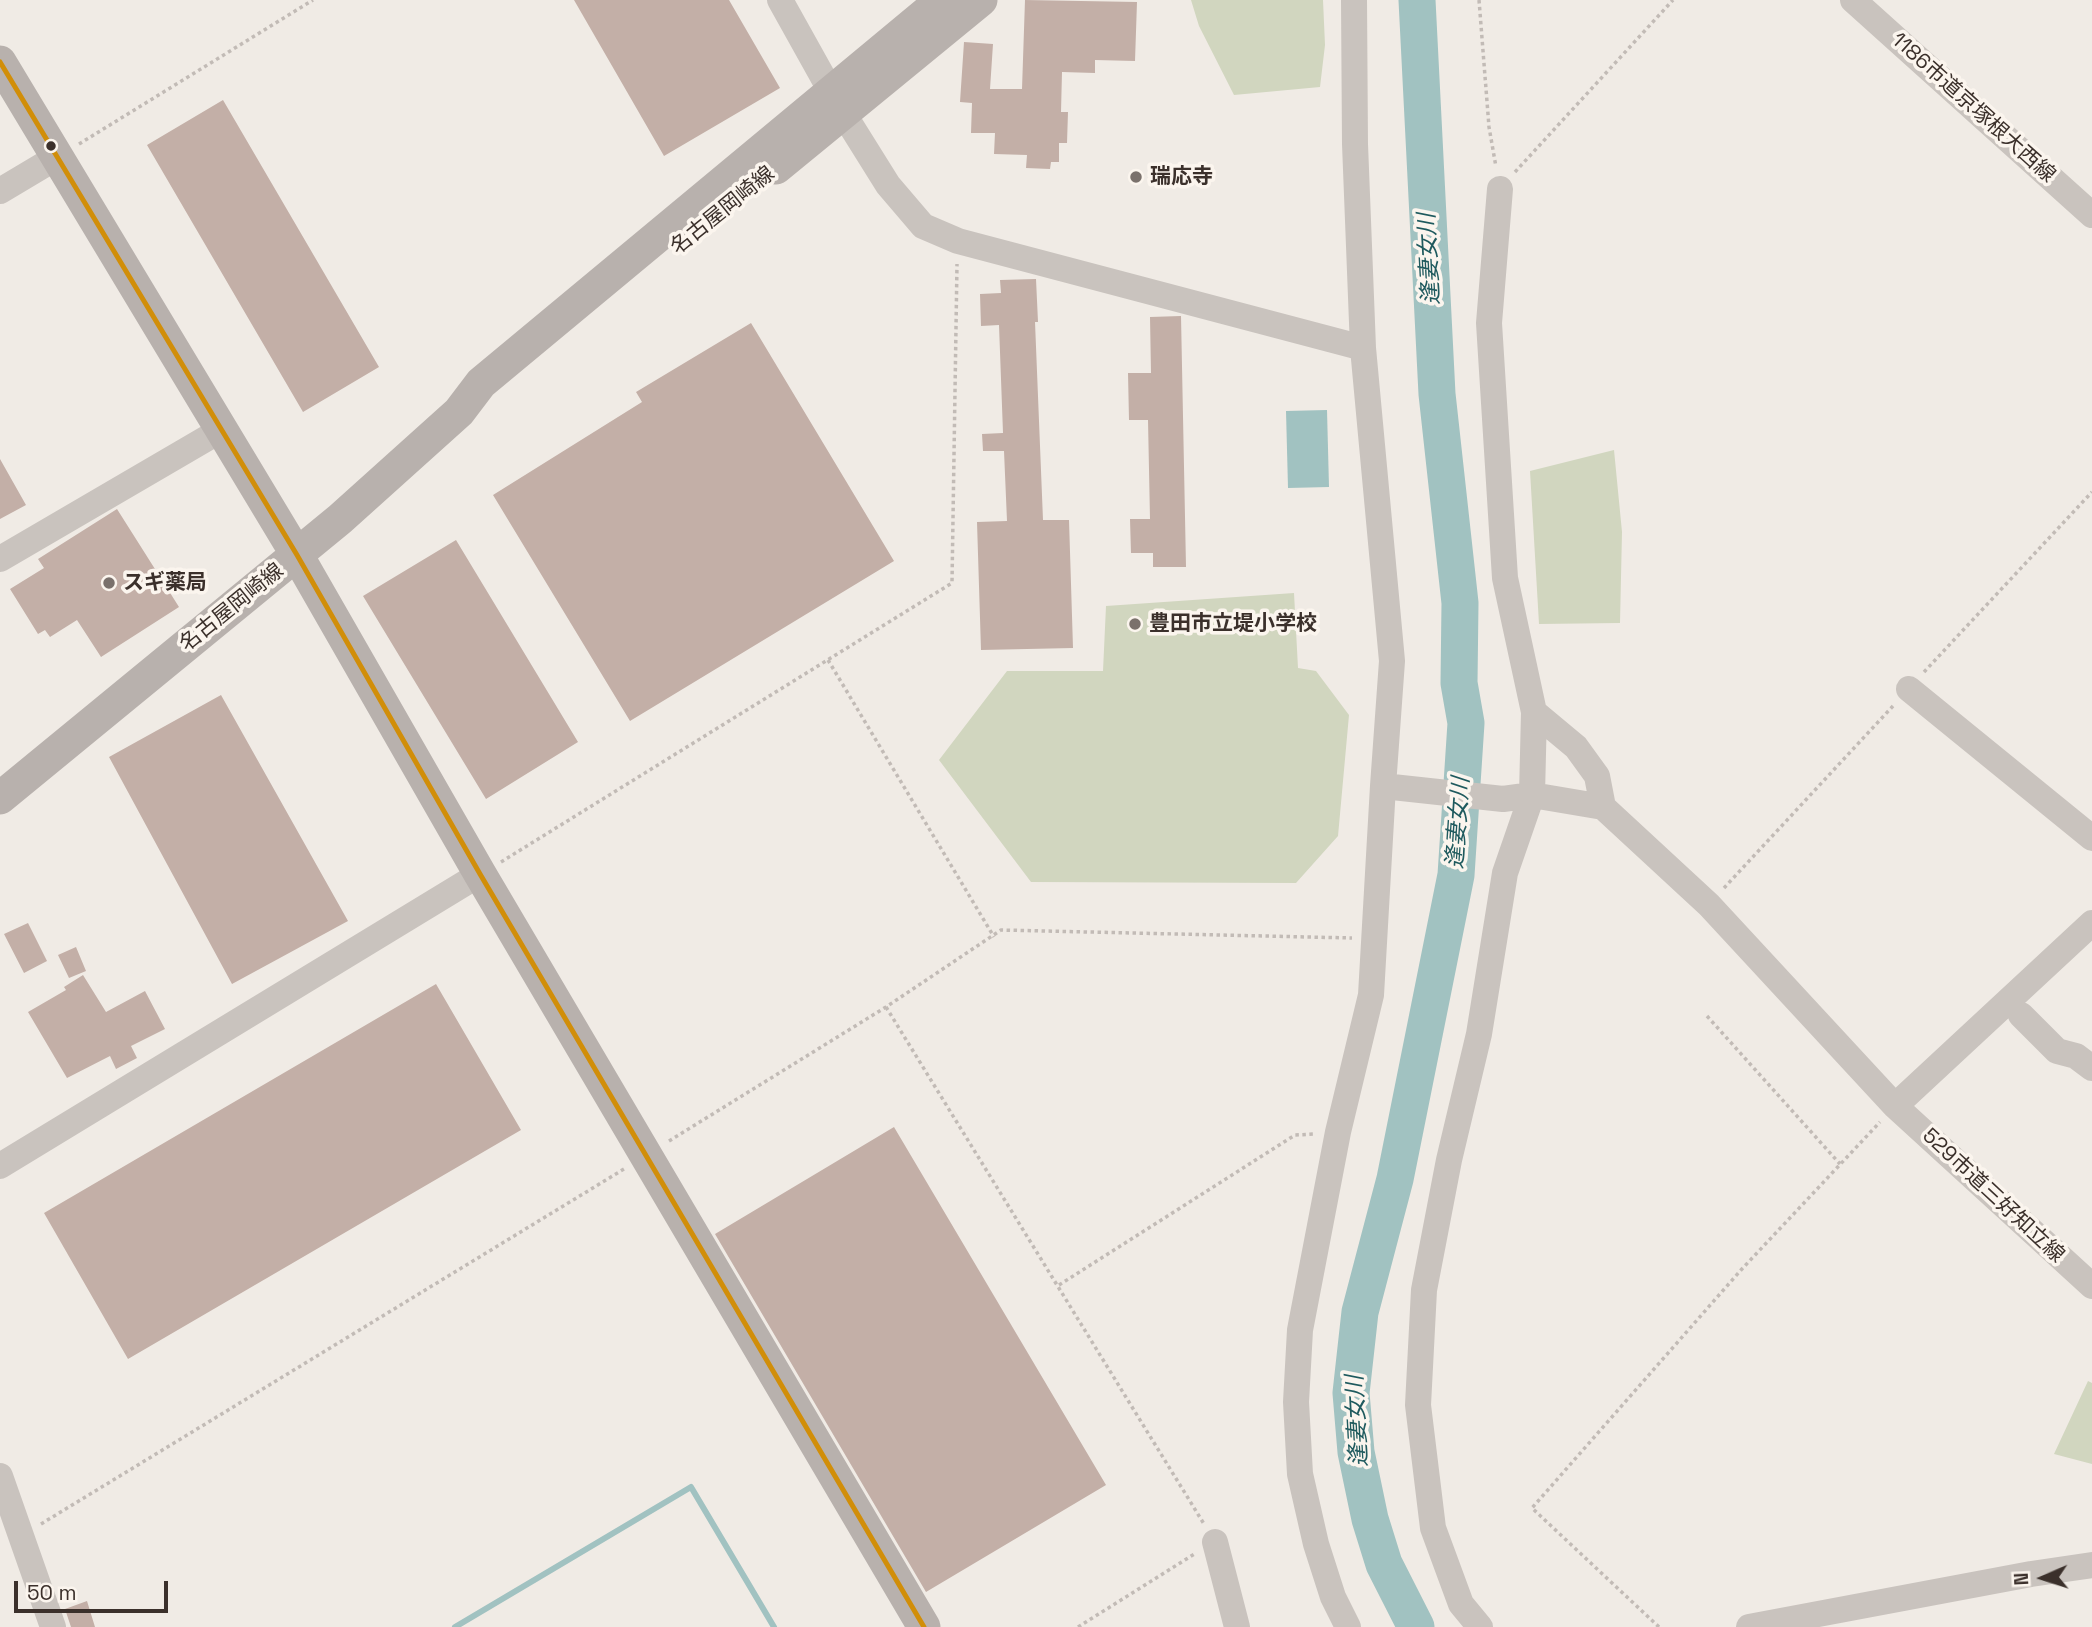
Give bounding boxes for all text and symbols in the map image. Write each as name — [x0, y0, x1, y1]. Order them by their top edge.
street label: 1186市道京塚根大西線 — [1886, 28, 2060, 188]
unlabelled marker — [44, 139, 58, 153]
street label: 名古屋岡崎線 — [666, 162, 780, 260]
place label: 瑞応寺 — [1150, 164, 1213, 190]
marker: 瑞応寺 — [1128, 169, 1144, 185]
water label: 逢妻女川 — [1414, 212, 1446, 306]
street label: 名古屋岡崎線 — [175, 559, 289, 657]
place label: スギ薬局 — [123, 570, 207, 596]
marker: スギ薬局 — [101, 575, 117, 591]
place label: 豊田市立堤小学校 — [1149, 611, 1317, 637]
marker: 豊田市立堤小学校 — [1127, 616, 1143, 632]
water label: 逢妻女川 — [1442, 776, 1476, 870]
street label: 529市道三好知立線 — [1917, 1124, 2069, 1268]
water label: 逢妻女川 — [1342, 1374, 1374, 1468]
north arrow — [2008, 1543, 2078, 1613]
scale bar — [18, 1568, 172, 1612]
text: N — [2009, 1572, 2034, 1586]
text: 50 m — [27, 1579, 77, 1606]

